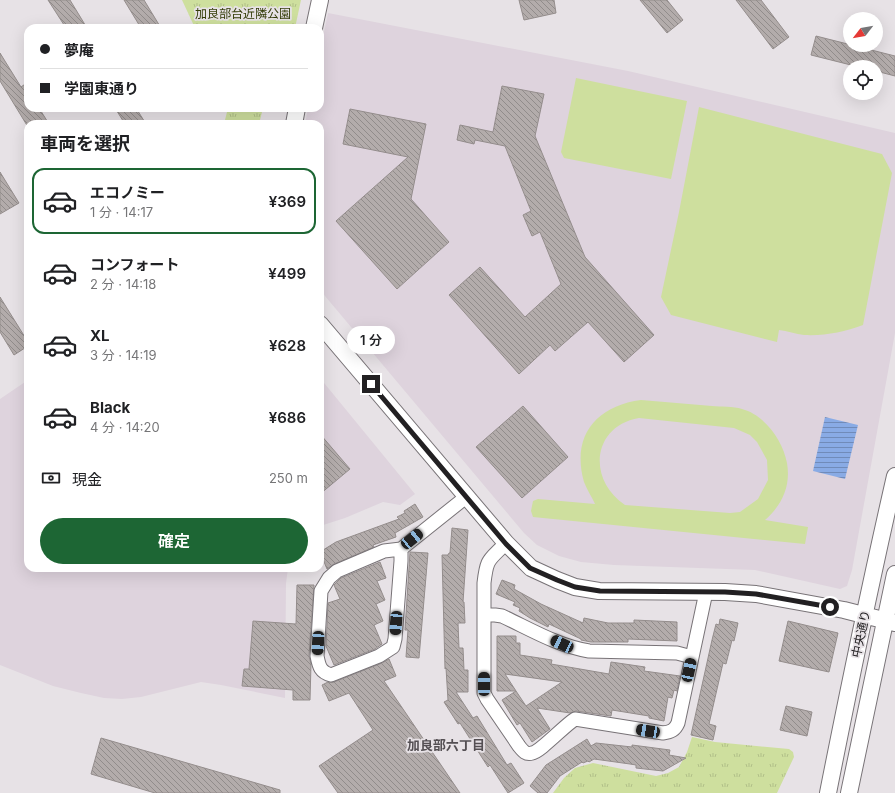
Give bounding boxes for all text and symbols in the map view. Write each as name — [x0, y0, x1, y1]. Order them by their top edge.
park label: 加良部台近隣公園 — [195, 6, 291, 21]
north arrow — [843, 12, 883, 52]
map controls — [843, 12, 883, 100]
text: 夢庵 — [64, 41, 94, 60]
button: locate — [843, 60, 883, 100]
text: 学園東通り — [64, 79, 139, 98]
text: 車両を選択 — [40, 133, 130, 154]
icon: car — [42, 183, 78, 219]
text: エコノミー — [90, 183, 165, 202]
text: ¥369 — [269, 192, 306, 211]
text: 1 分 · 14:17 — [90, 204, 153, 220]
icon: car — [42, 255, 78, 291]
text: コンフォート — [90, 255, 180, 274]
text: ¥499 — [268, 264, 306, 283]
text: 2 分 · 14:18 — [90, 276, 156, 292]
text: XL — [90, 326, 110, 345]
callout: 1 分 — [347, 326, 395, 354]
icon: car — [42, 327, 78, 363]
text: 1 分 — [360, 332, 382, 348]
text: ¥628 — [269, 336, 306, 355]
text: 3 分 · 14:19 — [90, 347, 157, 363]
route end — [362, 375, 380, 393]
text: Black — [90, 398, 130, 417]
icon: car — [42, 399, 78, 435]
text: ¥686 — [269, 408, 306, 427]
text: 4 分 · 14:20 — [90, 419, 160, 435]
icon: cash — [40, 467, 62, 489]
text: 現金 — [72, 470, 102, 489]
text: 250 m — [269, 470, 308, 486]
button: 確定 — [40, 518, 308, 564]
car — [399, 527, 425, 551]
route start — [821, 598, 839, 616]
street label: 中央通り — [848, 609, 873, 659]
car — [389, 611, 403, 635]
car — [311, 631, 325, 655]
car — [549, 633, 575, 655]
car — [681, 657, 697, 683]
car — [478, 672, 490, 696]
car — [635, 723, 661, 739]
district label: 加良部六丁目 — [407, 737, 485, 753]

